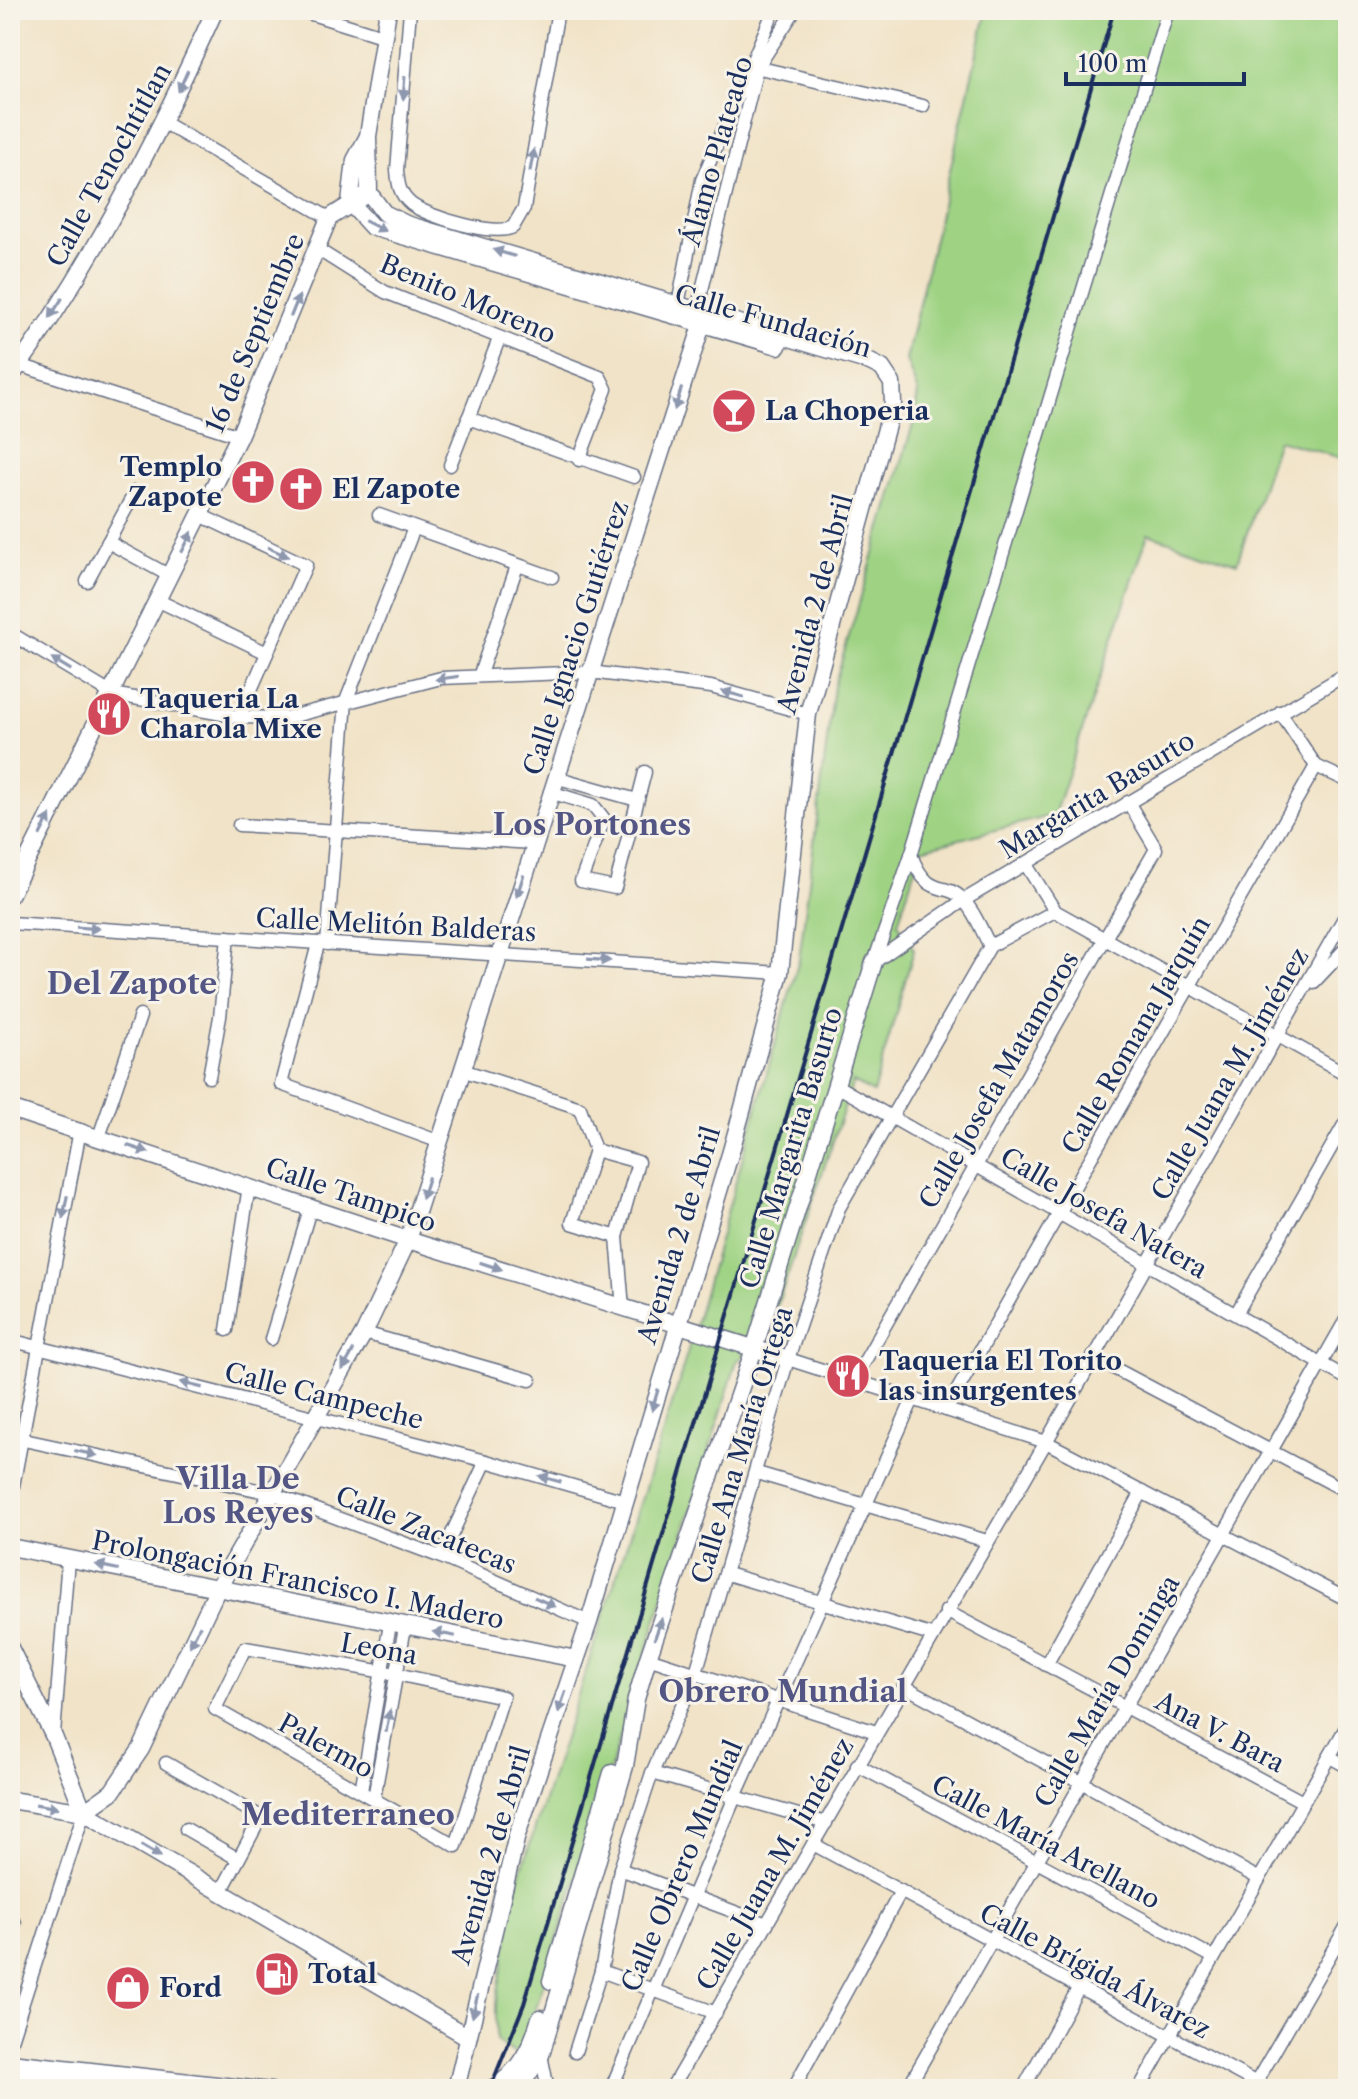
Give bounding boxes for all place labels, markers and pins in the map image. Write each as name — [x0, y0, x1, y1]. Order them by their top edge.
bar icon: La Choperia — [710, 387, 758, 435]
place label: La Choperia — [765, 395, 930, 427]
place label: Templo Zapote — [120, 451, 222, 513]
church icon: Templo Zapote — [229, 458, 277, 506]
church icon: El Zapote — [277, 465, 325, 513]
place label: El Zapote — [332, 473, 460, 505]
place label: Taqueria La Charola Mixe — [140, 683, 322, 745]
restaurant icon: Taqueria La Charola Mixe — [85, 690, 133, 738]
place label: Taqueria El Torito las insurgentes — [879, 1345, 1122, 1407]
restaurant icon: Taqueria El Torito las insurgentes — [824, 1352, 872, 1400]
fuel station icon: Total — [253, 1950, 301, 1998]
place label: Total — [308, 1958, 377, 1990]
shop icon: Ford — [104, 1964, 152, 2012]
place label: Ford — [159, 1972, 222, 2004]

